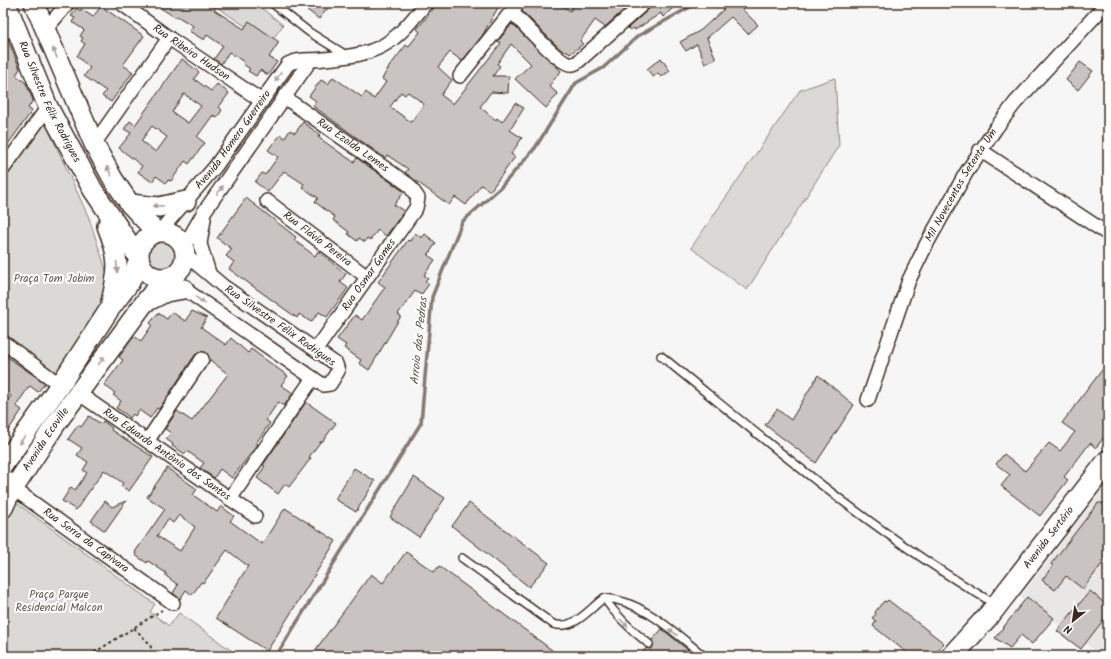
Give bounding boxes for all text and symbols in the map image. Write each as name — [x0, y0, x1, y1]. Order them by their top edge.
street label: Rua Ribeiro Hudson — [149, 20, 234, 86]
street label: Rua Silvestre Félix Rodrigues — [13, 38, 86, 166]
one-way arrow — [52, 47, 58, 59]
one-way arrow — [274, 72, 282, 82]
street label: Avenida Homero Guerreiro — [190, 86, 276, 193]
street label: Rua Ezolda Lemes — [313, 114, 393, 177]
street label: Mil Novecentos Setenta Um — [920, 125, 1002, 245]
one-way arrow — [106, 166, 112, 177]
one-way arrow — [216, 185, 224, 196]
one-way arrow — [152, 202, 164, 209]
street label: Rua Flávio Pereira — [279, 207, 356, 271]
street label: Rua Osmar Gomes — [337, 235, 401, 315]
one-way arrow — [113, 261, 120, 273]
park label: Praça Tom Jobim — [14, 270, 95, 288]
street label: Rua Silvestre Félix Rodrigues — [221, 281, 340, 371]
water label: Arroio das Pedras — [405, 294, 433, 386]
one-way arrow — [195, 296, 205, 304]
one-way arrow — [97, 356, 106, 367]
street label: Avenida Ecoville — [18, 404, 74, 475]
street label: Rua Eduardo Antônio dos Santos — [99, 404, 235, 506]
one-way arrow — [17, 434, 26, 445]
street label: Rua Serra da Capivara — [39, 503, 133, 578]
street label: Avenida Sertório — [1019, 503, 1079, 573]
park label: Praça Parque Residencial Malcon — [15, 586, 103, 617]
north arrow — [1053, 601, 1093, 641]
one-way arrow — [619, 618, 629, 628]
text: N — [1061, 619, 1076, 638]
one-way arrow — [668, 628, 679, 636]

